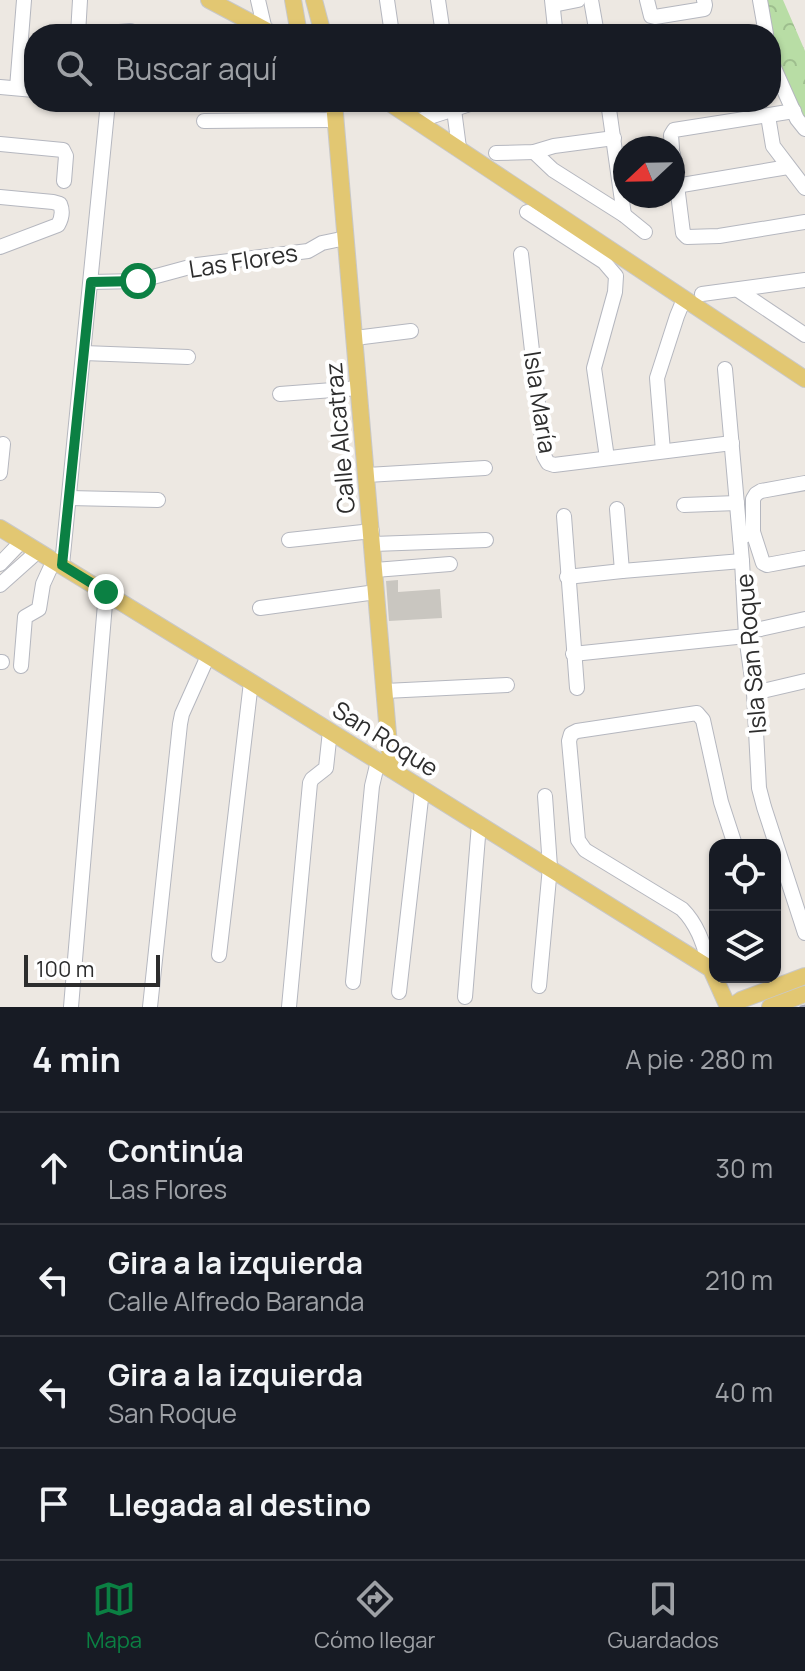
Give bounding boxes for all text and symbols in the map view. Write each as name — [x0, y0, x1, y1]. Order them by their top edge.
search box — [24, 24, 781, 112]
icon: search — [52, 46, 96, 90]
text: Buscar aquí — [116, 48, 277, 89]
north arrow — [613, 136, 685, 208]
street label: Las Flores — [186, 235, 300, 285]
route start — [120, 263, 156, 299]
street label: Isla María — [517, 349, 565, 455]
street label: Calle Alcatraz — [316, 361, 362, 515]
street label: Isla San Roque — [727, 572, 773, 736]
route end — [88, 574, 124, 610]
street label: San Roque — [327, 692, 445, 784]
map controls — [709, 839, 781, 983]
button: locate — [709, 839, 781, 911]
button: layers — [709, 911, 781, 983]
scale bar — [24, 951, 160, 987]
text: 100 m — [36, 954, 94, 984]
text: 4 min — [32, 1036, 121, 1082]
text: A pie · 280 m — [625, 1041, 773, 1077]
text: Continúa — [108, 1130, 244, 1171]
icon: ahead — [32, 1146, 76, 1190]
text: 30 m — [716, 1150, 773, 1186]
text: Las Flores — [108, 1171, 227, 1207]
text: Gira a la izquierda — [108, 1242, 363, 1283]
icon: left — [32, 1258, 76, 1302]
text: 210 m — [705, 1262, 773, 1298]
text: Calle Alfredo Baranda — [108, 1283, 365, 1319]
text: Gira a la izquierda — [108, 1354, 363, 1395]
icon: left — [32, 1370, 76, 1414]
text: 40 m — [715, 1374, 773, 1410]
text: San Roque — [108, 1395, 237, 1431]
icon: arrive — [32, 1482, 76, 1526]
text: Llegada al destino — [108, 1484, 371, 1525]
tab: Mapa — [86, 1577, 142, 1655]
tab: Cómo llegar — [314, 1577, 435, 1655]
tab: Guardados — [608, 1577, 719, 1655]

